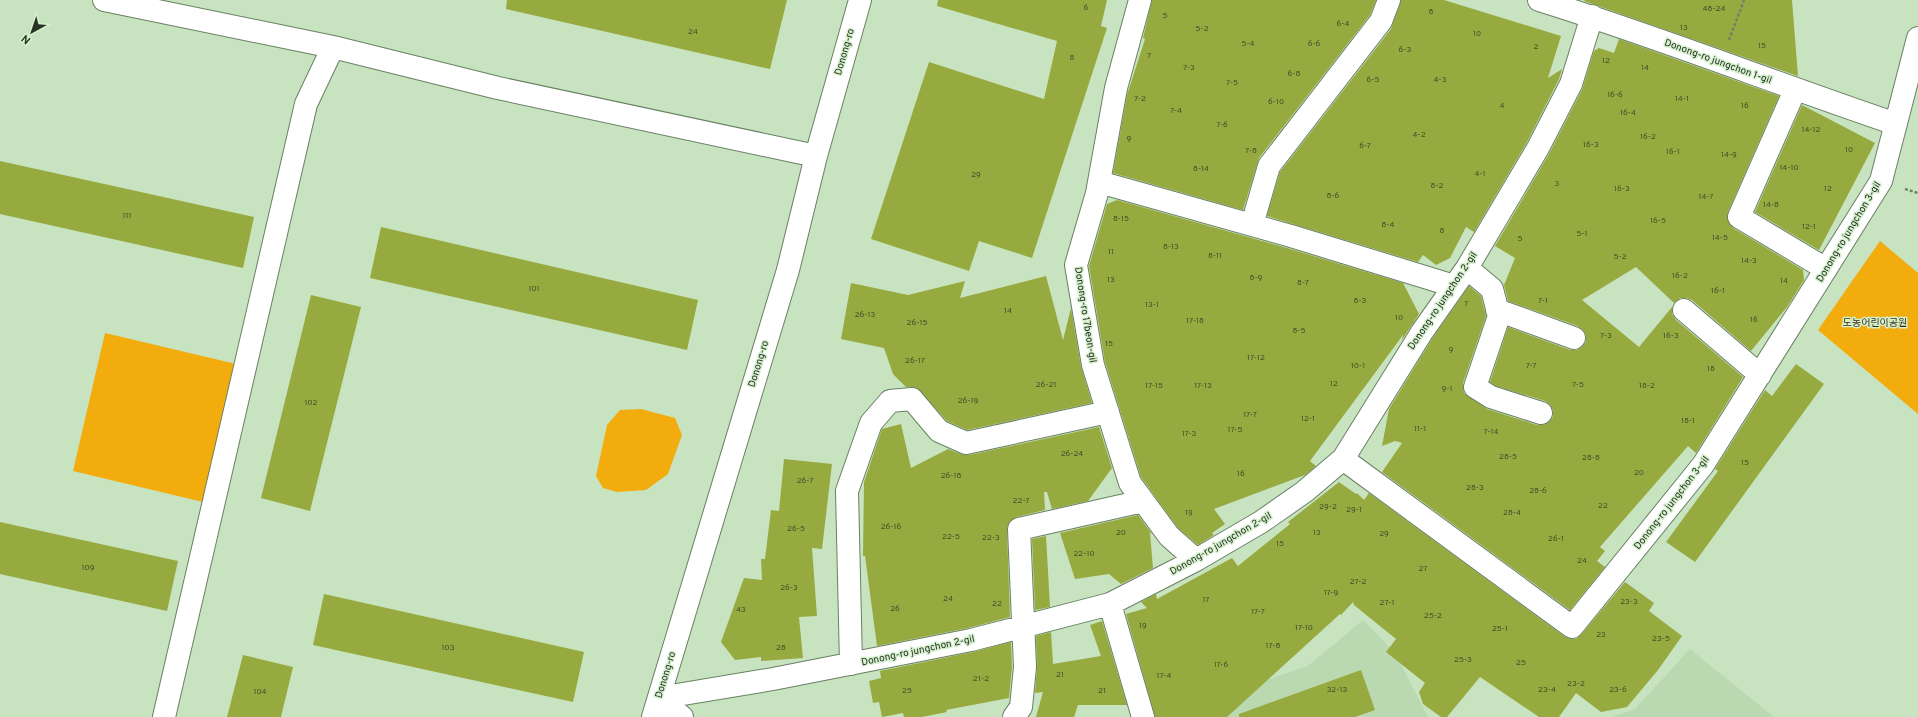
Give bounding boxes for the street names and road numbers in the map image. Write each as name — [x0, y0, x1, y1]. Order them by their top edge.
street label: Donong-ro — [832, 27, 858, 77]
street label: Donong-ro jungchon 1-gil — [1662, 36, 1774, 88]
street label: Donong-ro jungchon 3-gil — [1814, 179, 1884, 285]
street label: Donong-ro jungchon 2-gil — [1405, 250, 1481, 352]
street label: Donong-ro 17beon-gil — [1071, 266, 1099, 364]
street label: Donong-ro — [746, 339, 772, 389]
street label: Donong-ro jungchon 3-gil — [1631, 454, 1713, 552]
street label: Donong-ro jungchon 2-gil — [1168, 510, 1274, 578]
street label: Donong-ro jungchon 2-gil — [860, 633, 976, 669]
street label: Donong-ro — [653, 650, 679, 700]

